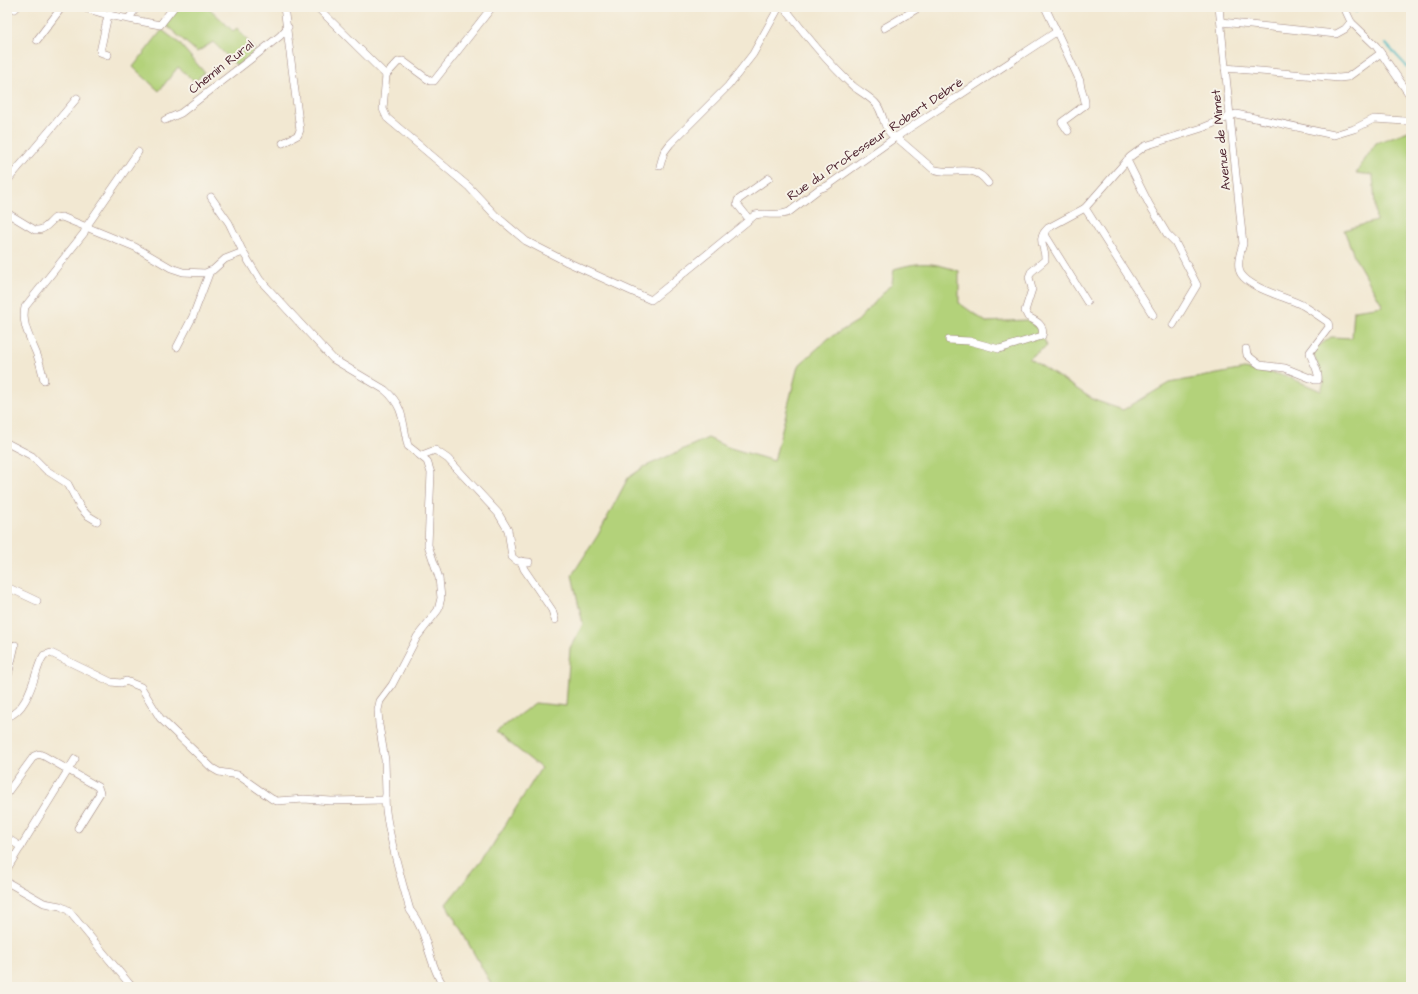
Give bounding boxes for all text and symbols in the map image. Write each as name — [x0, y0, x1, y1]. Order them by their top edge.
street label: Chemin Rural — [185, 36, 257, 98]
street label: Rue du Professeur Robert Debré — [783, 73, 967, 205]
street label: Avenue de Mimet — [1207, 88, 1235, 191]

